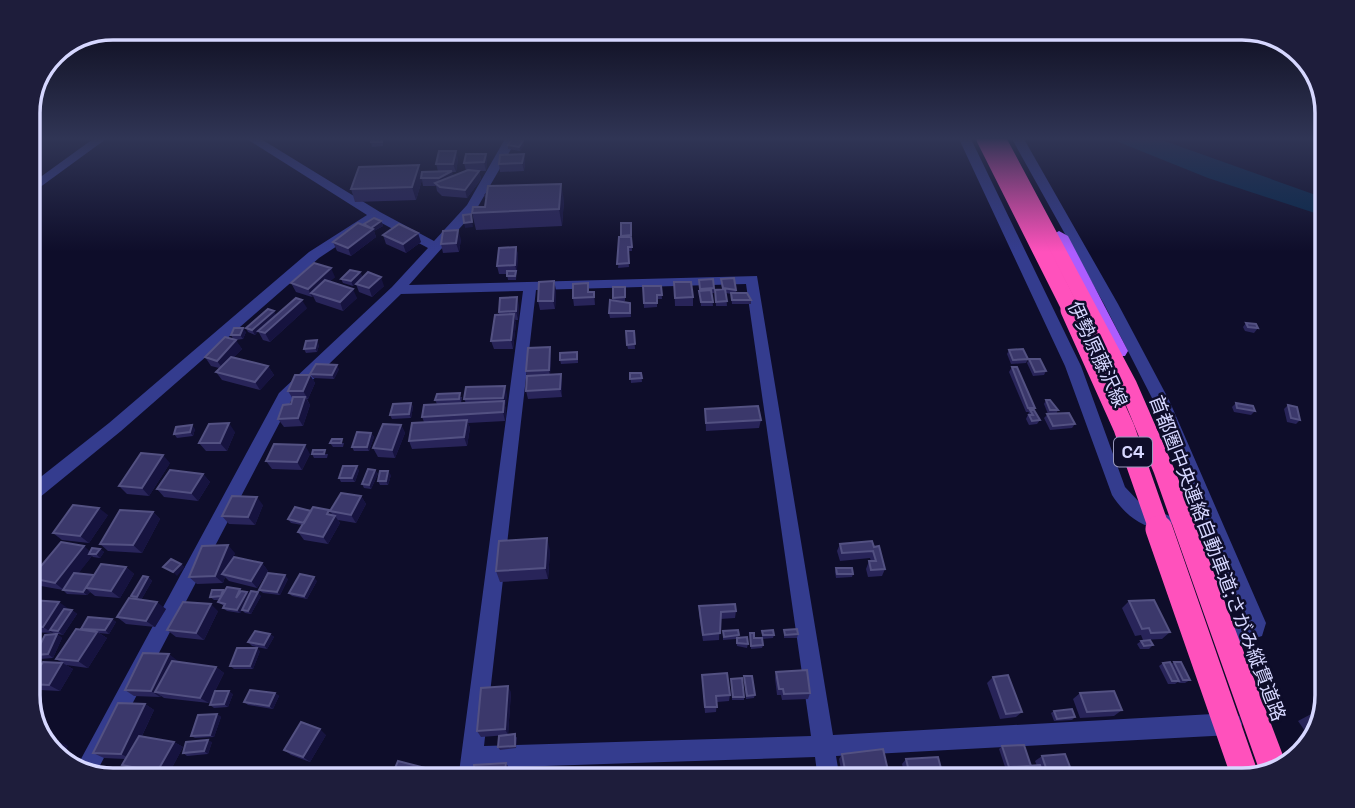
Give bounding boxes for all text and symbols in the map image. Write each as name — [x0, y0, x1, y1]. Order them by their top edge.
street label: 伊勢原藤沢線 — [1062, 297, 1133, 411]
street label: 首都圏中央連絡自動車道;さがみ縦貫道路 — [1144, 392, 1291, 725]
road number: C4 — [1114, 438, 1152, 466]

